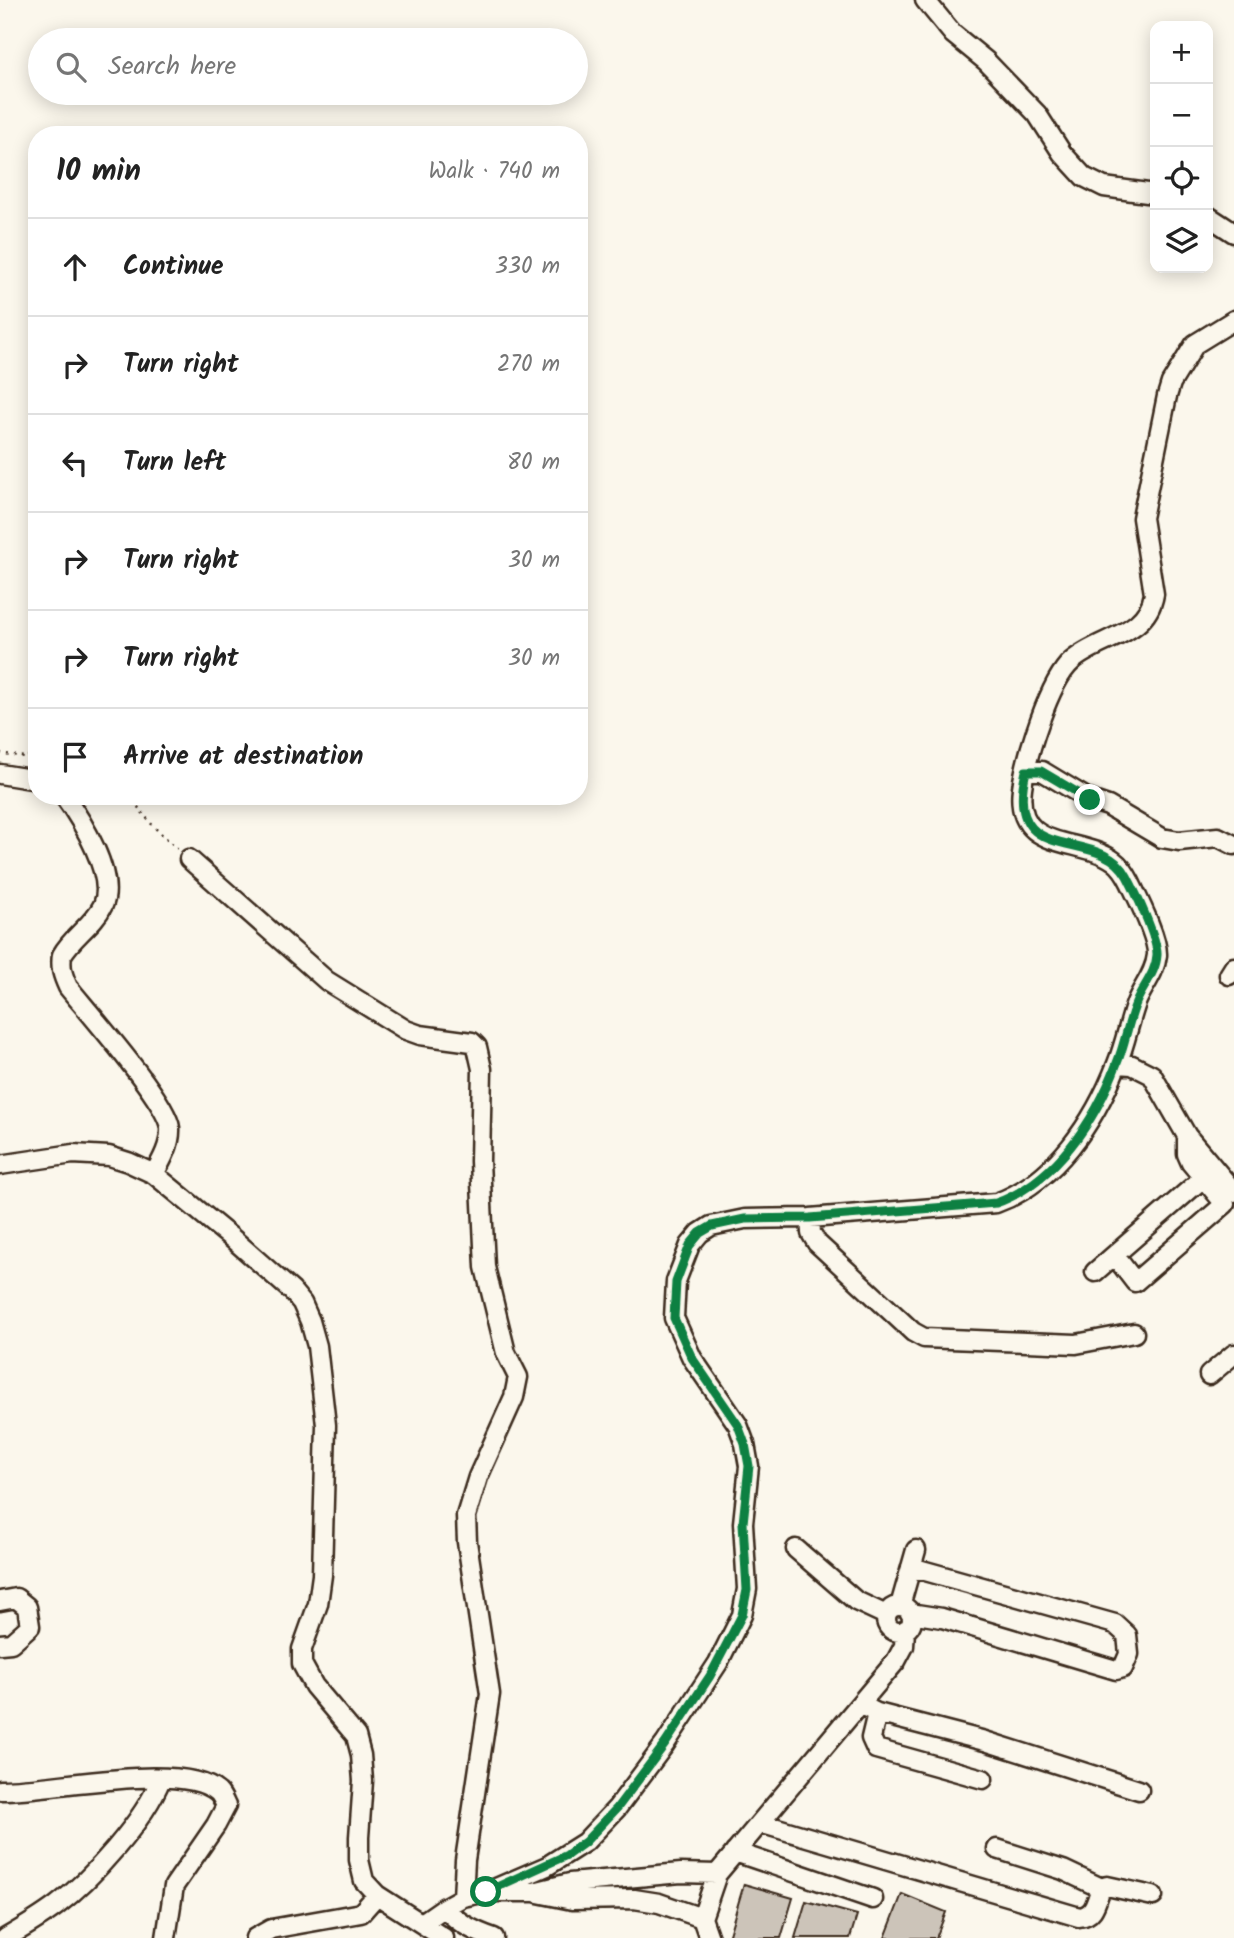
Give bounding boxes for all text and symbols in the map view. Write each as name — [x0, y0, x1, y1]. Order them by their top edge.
map controls — [1150, 21, 1213, 273]
button: + — [1150, 21, 1213, 84]
search box — [28, 28, 588, 105]
text: Search here — [108, 46, 236, 88]
icon: search — [52, 48, 90, 86]
button: − — [1150, 84, 1213, 147]
button: locate — [1150, 147, 1213, 210]
text: 10 min — [56, 148, 141, 196]
text: Walk · 740 m — [429, 154, 560, 190]
button: layers — [1150, 210, 1213, 273]
text: Continue — [123, 246, 224, 288]
icon: ahead — [56, 248, 94, 286]
text: 330 m — [495, 249, 560, 285]
text: Turn right — [123, 344, 239, 386]
icon: right — [56, 346, 94, 384]
text: 270 m — [497, 347, 560, 383]
text: Turn left — [123, 442, 226, 484]
icon: left — [56, 444, 94, 482]
text: 80 m — [507, 445, 560, 481]
text: Turn right — [123, 540, 239, 582]
icon: right — [56, 542, 94, 580]
text: 30 m — [508, 543, 560, 579]
text: Turn right — [123, 638, 239, 680]
icon: right — [56, 640, 94, 678]
text: 30 m — [508, 641, 560, 677]
text: Arrive at destination — [123, 736, 363, 778]
icon: arrive — [56, 738, 94, 776]
route end — [1074, 784, 1105, 815]
route start — [470, 1876, 501, 1907]

